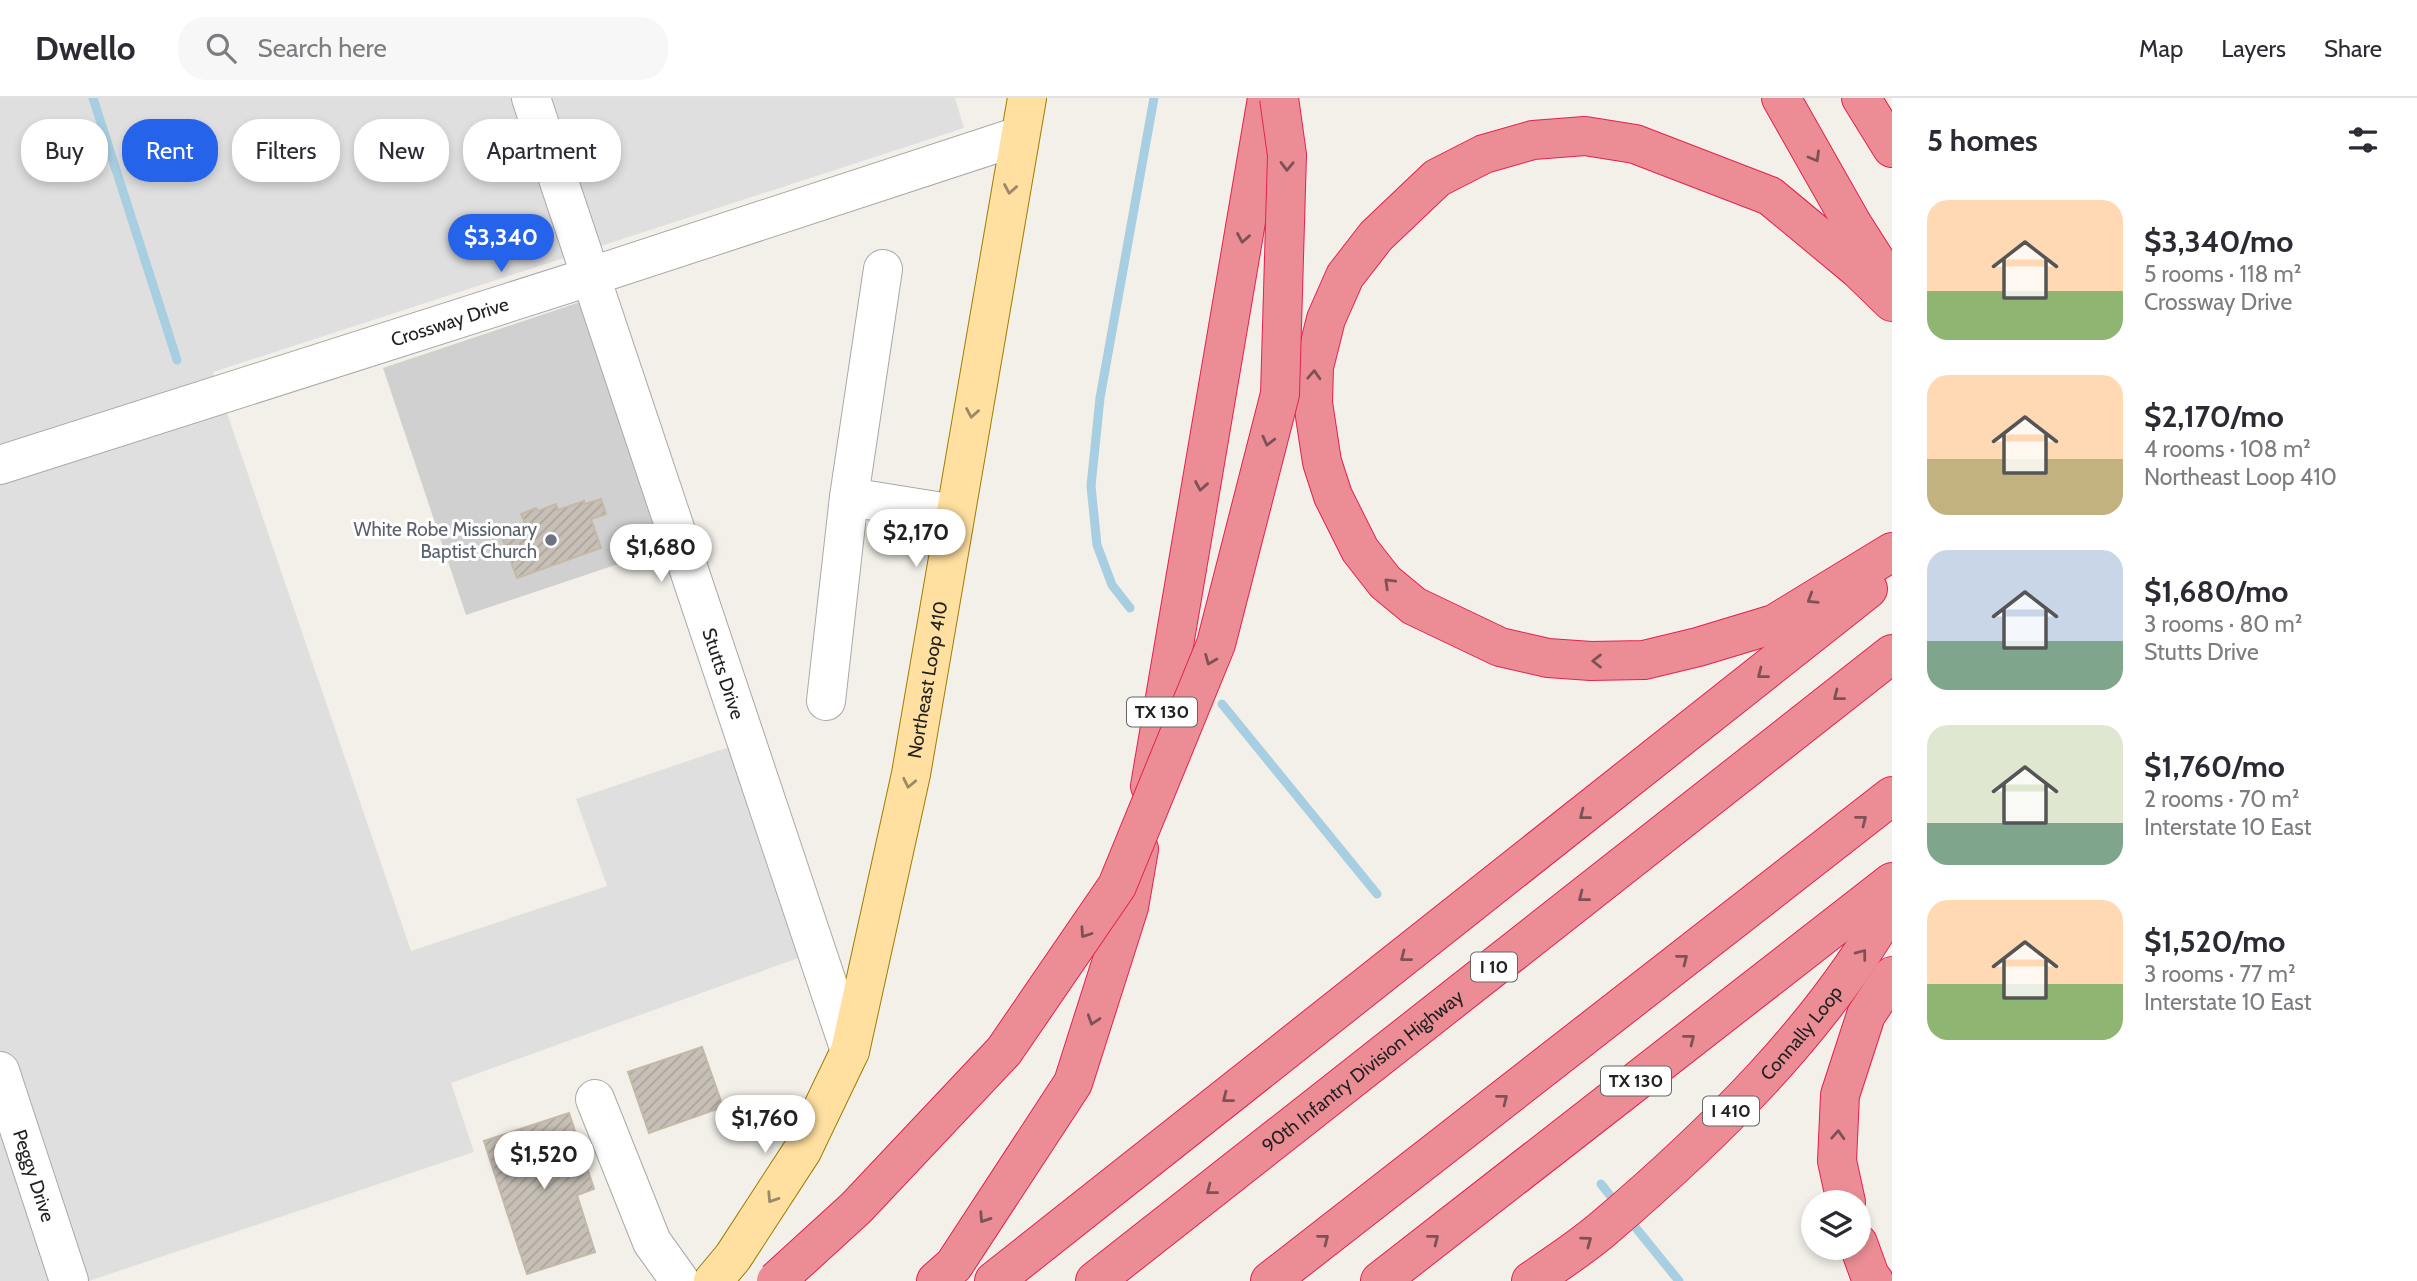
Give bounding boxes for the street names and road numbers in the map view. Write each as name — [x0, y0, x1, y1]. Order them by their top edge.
street label: Crossway Drive — [388, 292, 512, 351]
street label: Northeast Loop 410 — [902, 599, 952, 760]
street label: Stutts Drive — [698, 625, 750, 722]
road number: TX 130 — [1127, 698, 1197, 726]
road number: I 10 — [1471, 952, 1517, 982]
street label: Connally Loop — [1755, 981, 1847, 1085]
street label: 90th Infantry Division Highway — [1257, 984, 1468, 1157]
road number: TX 130 — [1601, 1066, 1671, 1096]
road number: I 410 — [1703, 1096, 1759, 1126]
street label: Peggy Drive — [8, 1126, 60, 1225]

